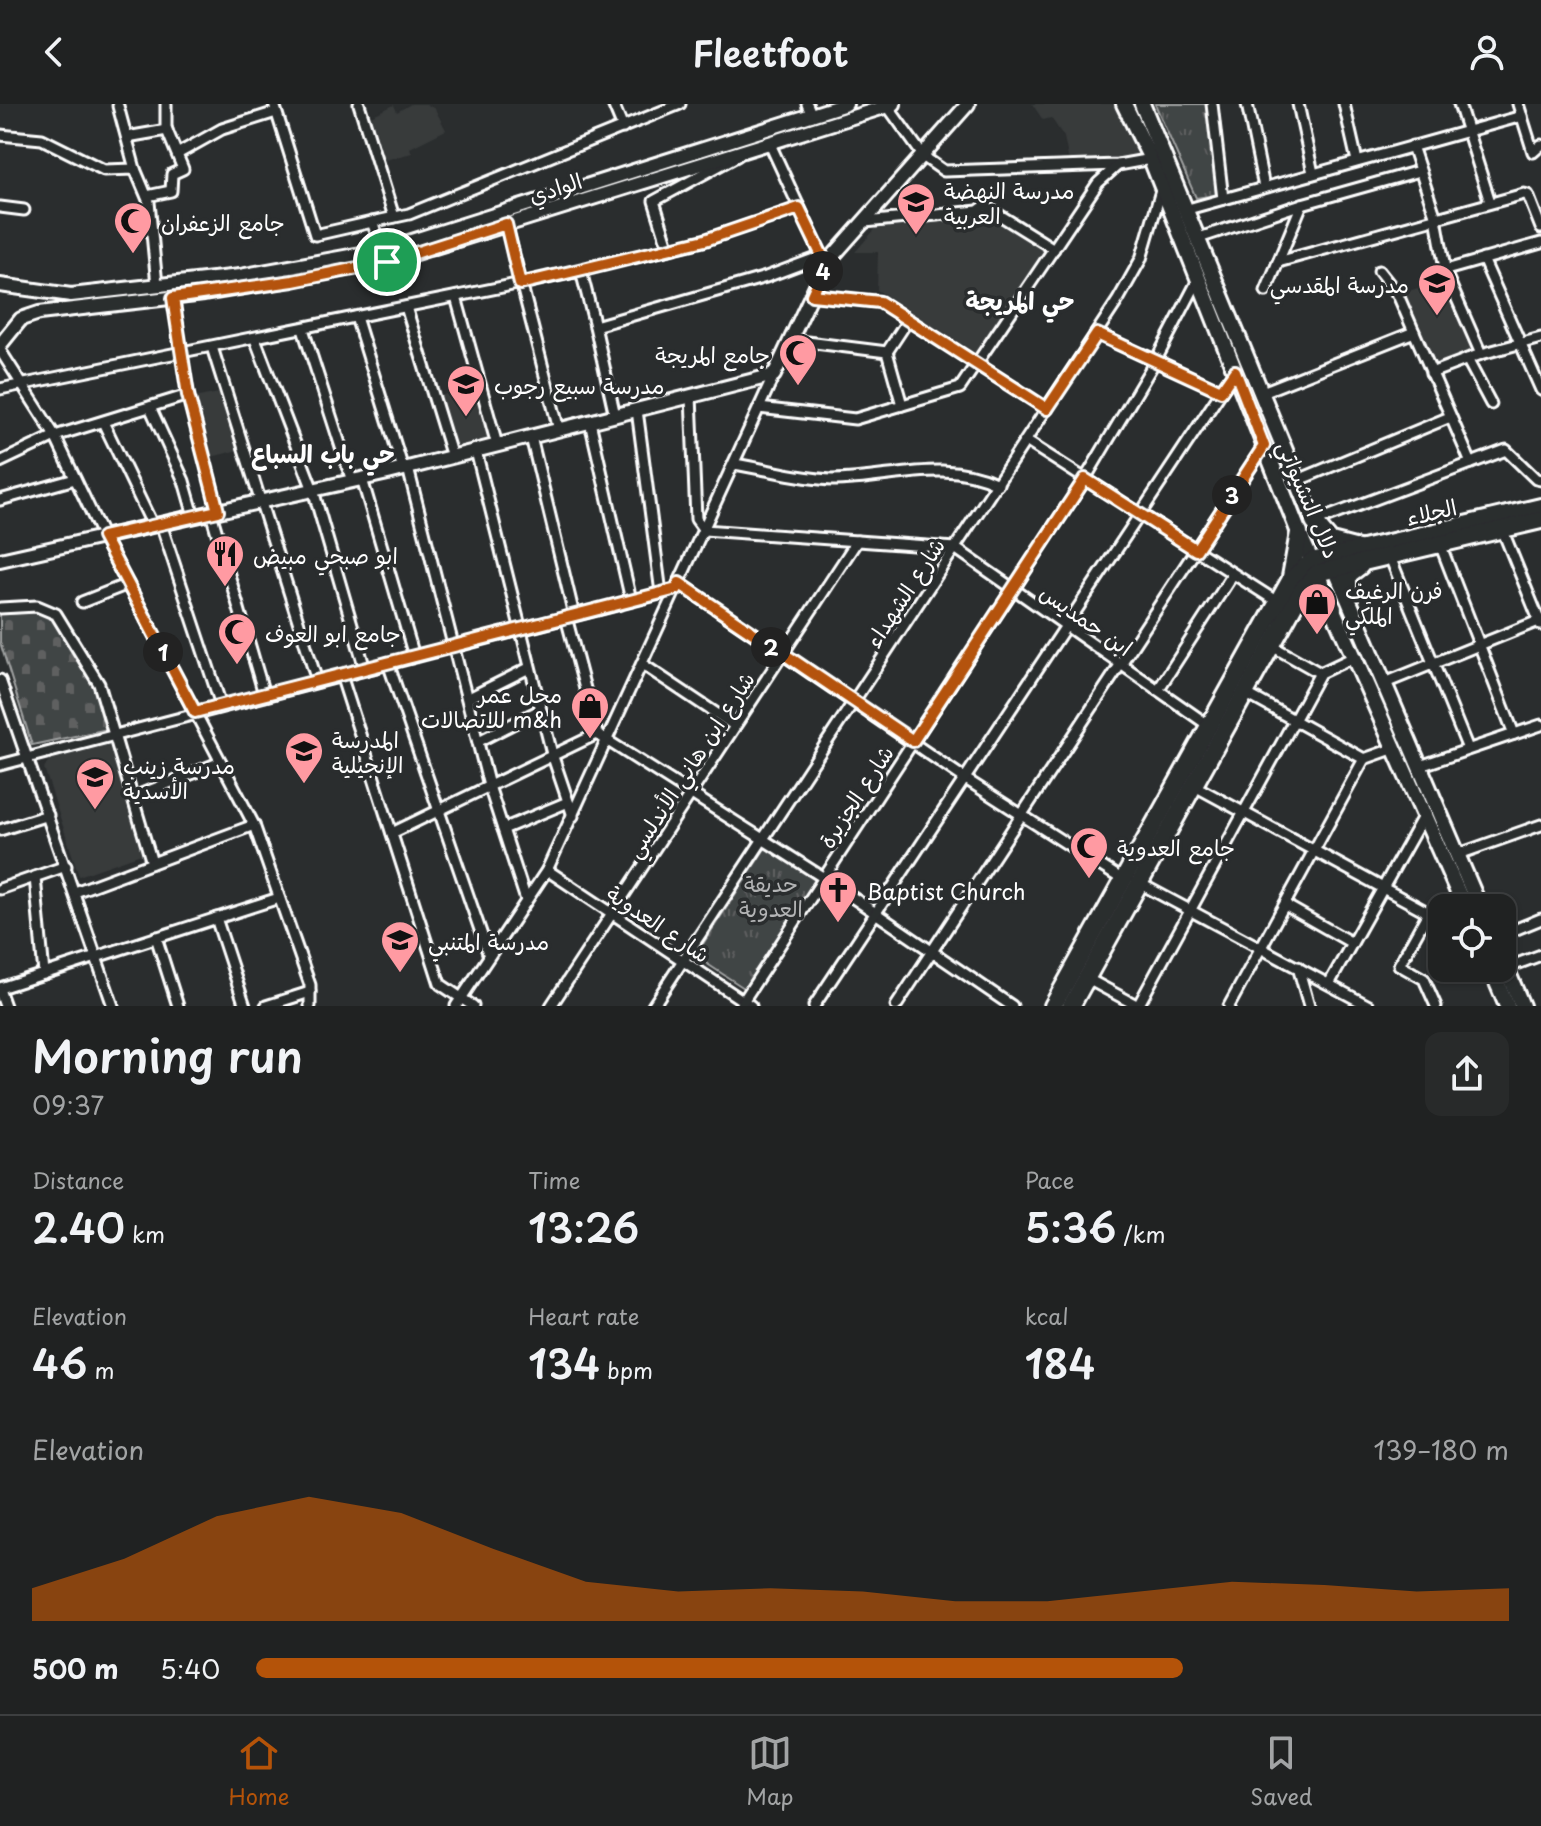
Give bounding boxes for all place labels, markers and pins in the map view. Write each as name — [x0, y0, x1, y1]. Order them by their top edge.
place label: مدرسة النهضة العربية — [944, 173, 1074, 231]
school or university icon: مدرسة النهضة العربية — [895, 181, 937, 236]
mosque icon: جامع الزعفران — [112, 200, 154, 255]
place label: جامع الزعفران — [161, 205, 285, 240]
pin — [353, 228, 421, 296]
pin: 4 — [803, 251, 843, 291]
school or university icon: مدرسة المقدسي — [1416, 262, 1458, 317]
place label: مدرسة المقدسي — [1270, 267, 1409, 305]
mosque icon: جامع المريجة — [777, 332, 819, 387]
place label: جامع المريجة — [655, 337, 770, 372]
school or university icon: مدرسة سبيع رجوب — [445, 363, 487, 418]
place label: مدرسة سبيع رجوب — [494, 368, 664, 402]
pin: 3 — [1212, 475, 1252, 515]
restaurant icon: ابو صبحي مبيض — [204, 533, 246, 588]
place label: ابو صبحي مبيض — [253, 538, 398, 576]
place label: فرن الرغيف الملكي — [1345, 573, 1443, 636]
shop icon: فرن الرغيف الملكي — [1296, 581, 1338, 636]
mosque icon: جامع ابو العوف — [216, 611, 258, 666]
place label: جامع ابو العوف — [265, 616, 401, 651]
pin: 2 — [751, 627, 791, 667]
pin: 1 — [143, 632, 183, 672]
place label: محل عمر للاتصالات m&h — [421, 677, 562, 735]
shop icon: محل عمر للاتصالات m&h — [569, 685, 611, 740]
place label: المدرسة الإنجيلية — [332, 722, 403, 780]
school or university icon: المدرسة الإنجيلية — [283, 730, 325, 785]
place label: مدرسة زينب الأسدية — [123, 748, 235, 806]
school or university icon: مدرسة زينب الأسدية — [74, 756, 116, 811]
mosque icon: جامع العدوية — [1068, 825, 1110, 880]
place label: جامع العدوية — [1117, 830, 1235, 865]
church icon: Baptist Church — [817, 869, 859, 924]
place label: Baptist Church — [866, 874, 1025, 907]
school or university icon: مدرسة المتنبي — [379, 919, 421, 974]
place label: مدرسة المتنبي — [428, 924, 549, 962]

